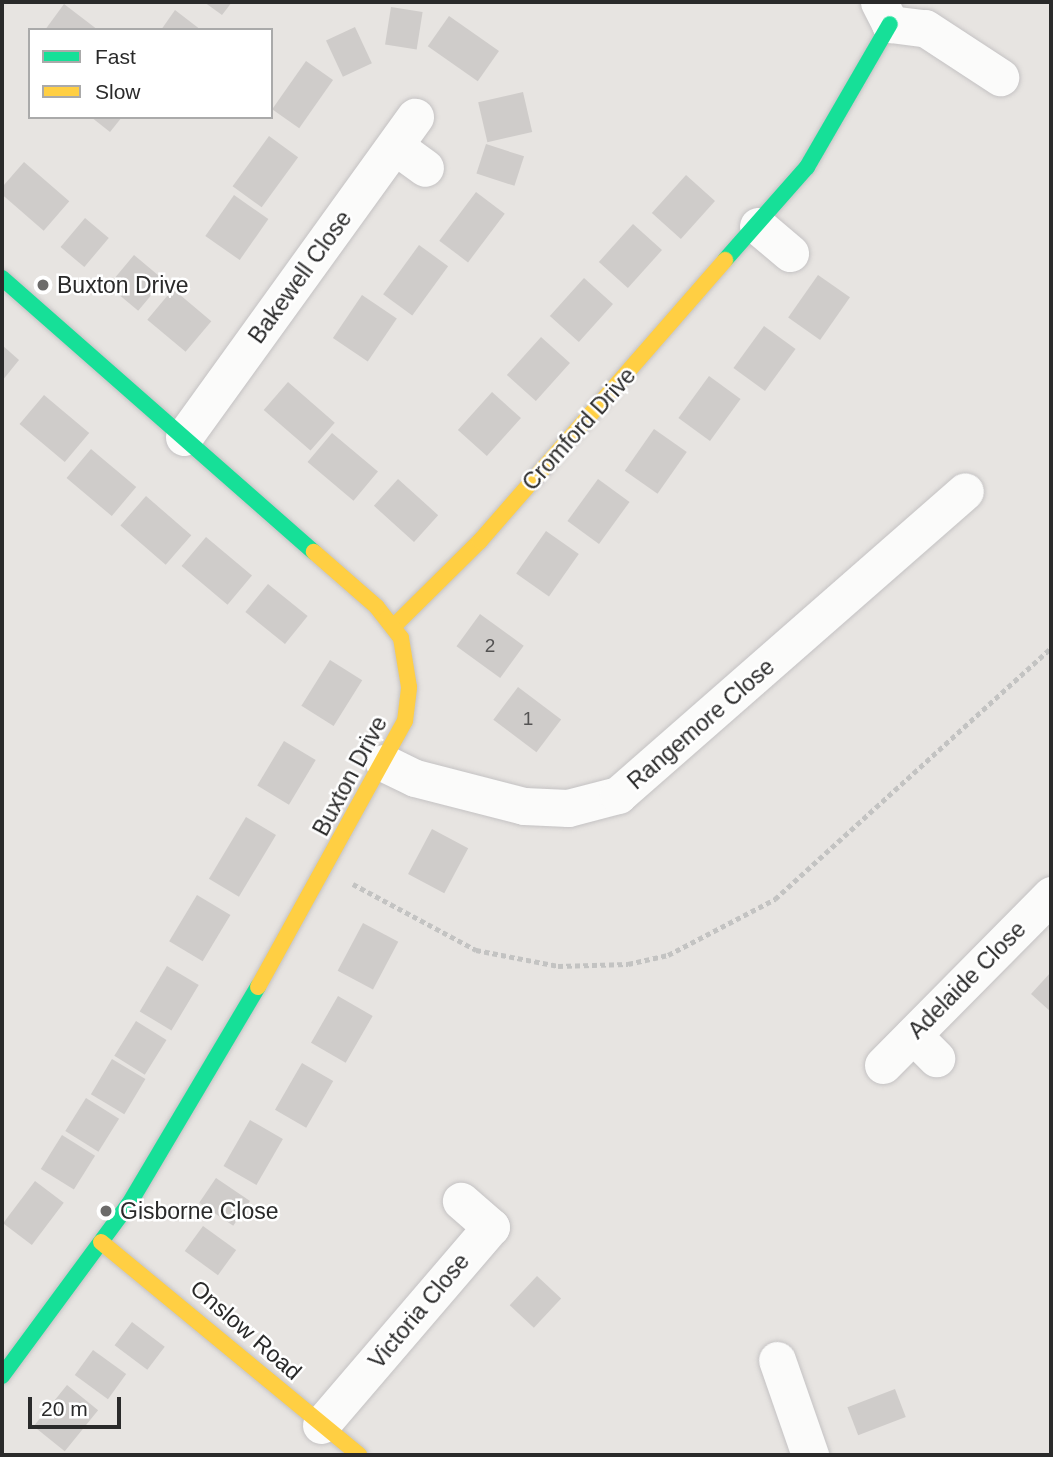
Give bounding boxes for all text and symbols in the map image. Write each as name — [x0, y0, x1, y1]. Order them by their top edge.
legend — [28, 28, 273, 119]
text: Fast — [95, 45, 136, 68]
text: Slow — [95, 80, 141, 103]
street label: Bakewell Close — [243, 205, 357, 349]
place label: Buxton Drive — [57, 271, 189, 299]
marker: Buxton Drive — [35, 277, 51, 293]
street label: Cromford Drive — [517, 362, 641, 496]
house number: 2 — [485, 635, 495, 657]
street label: Rangemore Close — [622, 653, 780, 795]
house number: 1 — [523, 708, 533, 730]
street label: Buxton Drive — [307, 711, 393, 841]
street label: Adelaide Close — [903, 916, 1031, 1044]
place label: Gisborne Close — [120, 1197, 279, 1225]
marker: Gisborne Close — [98, 1203, 114, 1219]
street label: Victoria Close — [363, 1248, 475, 1374]
street label: Onslow Road — [185, 1274, 307, 1386]
scale bar — [32, 1384, 124, 1428]
text: 20 m — [41, 1397, 88, 1420]

